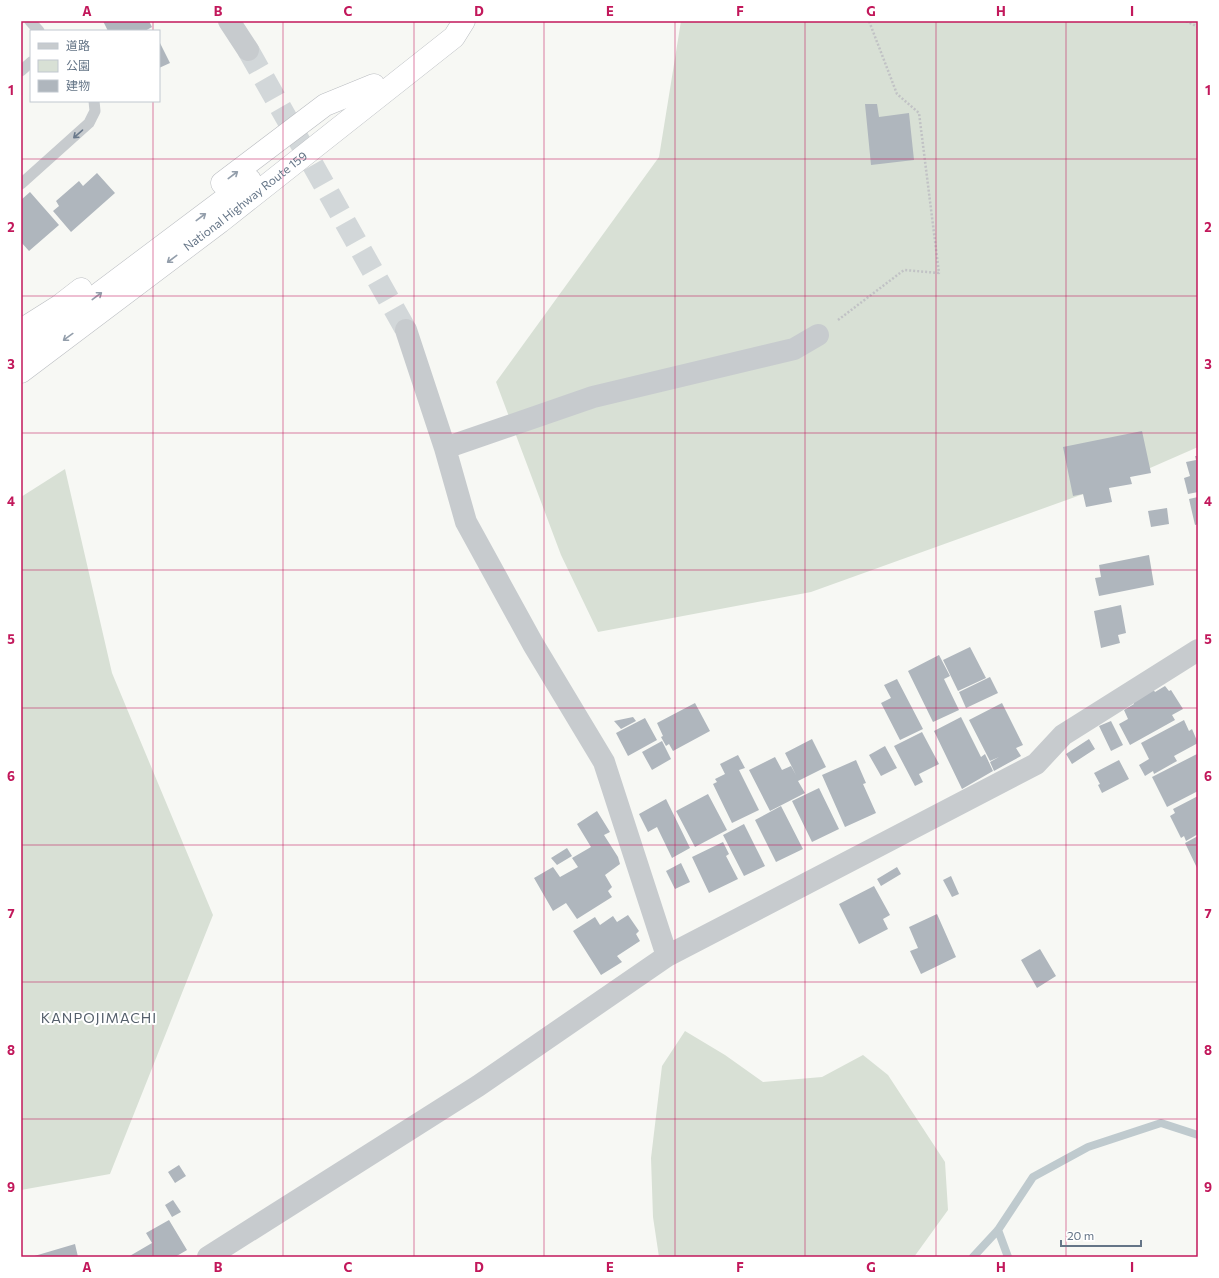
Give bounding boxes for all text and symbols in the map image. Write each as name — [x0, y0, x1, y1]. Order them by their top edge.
text: A — [82, 3, 92, 19]
text: B — [214, 3, 223, 19]
text: C — [344, 3, 353, 19]
text: D — [474, 3, 484, 19]
text: E — [606, 3, 614, 19]
text: F — [736, 3, 744, 19]
text: G — [866, 3, 876, 19]
text: H — [996, 3, 1006, 19]
text: I — [1130, 3, 1134, 19]
legend — [30, 30, 160, 102]
text: 道路 — [66, 38, 90, 52]
text: 公園 — [66, 58, 90, 72]
text: 建物 — [66, 78, 90, 92]
text: 1 — [8, 82, 14, 98]
text: 1 — [1205, 82, 1211, 98]
one-way arrow — [73, 129, 83, 138]
street label: National Highway Route 159 — [180, 148, 309, 253]
one-way arrow — [227, 170, 238, 179]
one-way arrow — [195, 213, 206, 221]
text: 2 — [7, 219, 15, 235]
text: 2 — [1204, 219, 1212, 235]
one-way arrow — [166, 255, 177, 263]
one-way arrow — [92, 292, 103, 300]
one-way arrow — [63, 333, 74, 341]
text: 3 — [7, 356, 15, 372]
text: 3 — [1204, 356, 1212, 372]
text: 4 — [7, 493, 15, 509]
text: 4 — [1204, 493, 1212, 509]
text: 5 — [7, 631, 15, 647]
text: 5 — [1204, 631, 1212, 647]
text: 6 — [7, 768, 15, 784]
text: 6 — [1204, 768, 1212, 784]
text: 7 — [7, 905, 15, 921]
text: 7 — [1204, 905, 1212, 921]
district label: KANPOJIMACHI — [41, 1009, 157, 1026]
text: 8 — [7, 1042, 15, 1058]
text: 8 — [1204, 1042, 1212, 1058]
text: 9 — [7, 1179, 15, 1195]
text: 9 — [1204, 1179, 1212, 1195]
scale bar — [1061, 1222, 1141, 1248]
text: 20 m — [1067, 1228, 1094, 1242]
text: A — [82, 1259, 92, 1275]
text: B — [214, 1259, 223, 1275]
text: C — [344, 1259, 353, 1275]
text: D — [474, 1259, 484, 1275]
text: E — [606, 1259, 614, 1275]
text: F — [736, 1259, 744, 1275]
text: G — [866, 1259, 876, 1275]
text: H — [996, 1259, 1006, 1275]
text: I — [1130, 1259, 1134, 1275]

